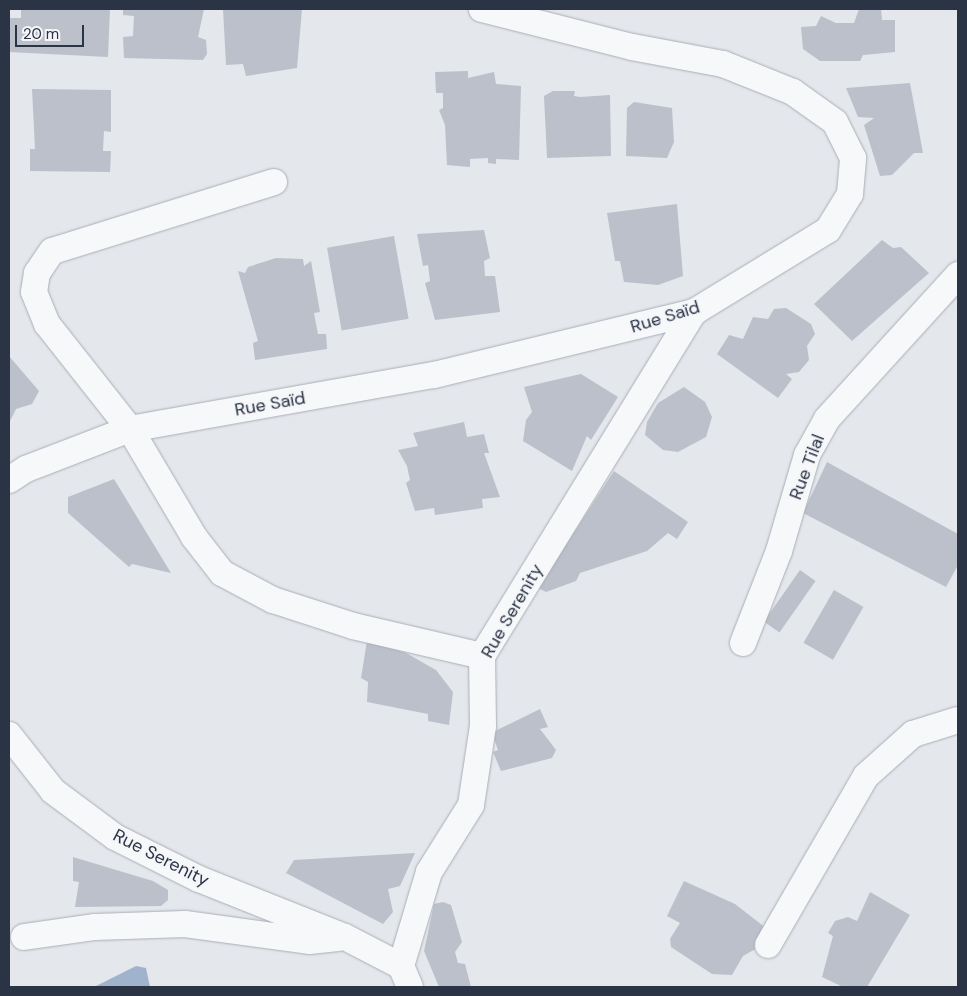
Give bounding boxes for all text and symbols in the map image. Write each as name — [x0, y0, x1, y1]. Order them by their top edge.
scale bar — [18, 15, 86, 47]
text: 20 m — [23, 24, 59, 44]
street label: Rue Saïd — [628, 296, 702, 338]
street label: Rue Saïd — [233, 387, 307, 421]
street label: Rue Tilal — [785, 431, 829, 503]
street label: Rue Serenity — [476, 560, 548, 662]
street label: Rue Serenity — [109, 825, 213, 891]

